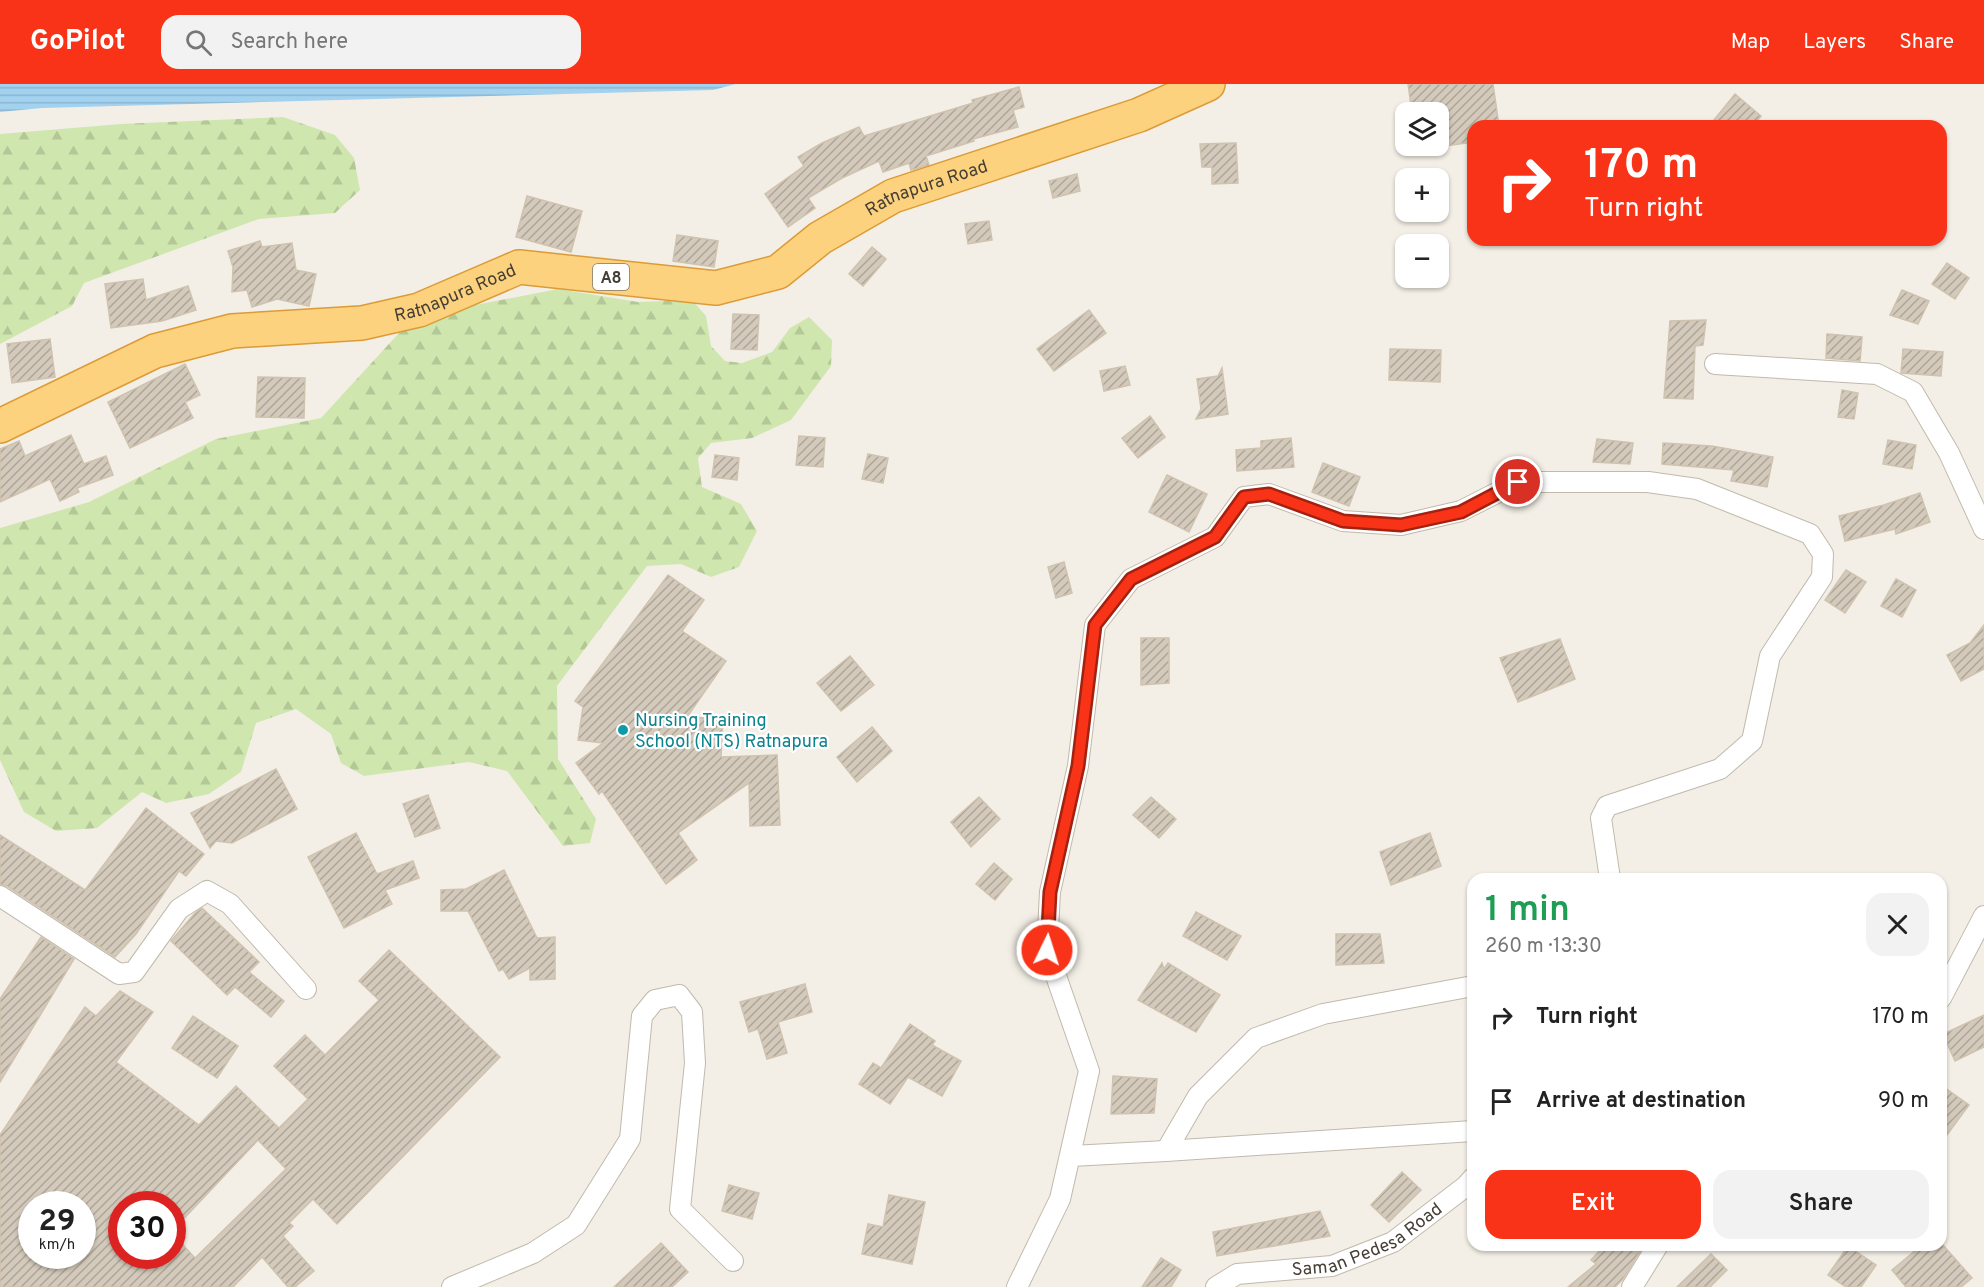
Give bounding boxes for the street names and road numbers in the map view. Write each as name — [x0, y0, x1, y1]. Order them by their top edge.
street label: Ratnapura Road — [862, 156, 991, 222]
street label: Ratnapura Road — [392, 260, 520, 328]
road number: A8 — [593, 264, 629, 290]
street label: Saman Pedesa Road — [1291, 1198, 1448, 1282]

